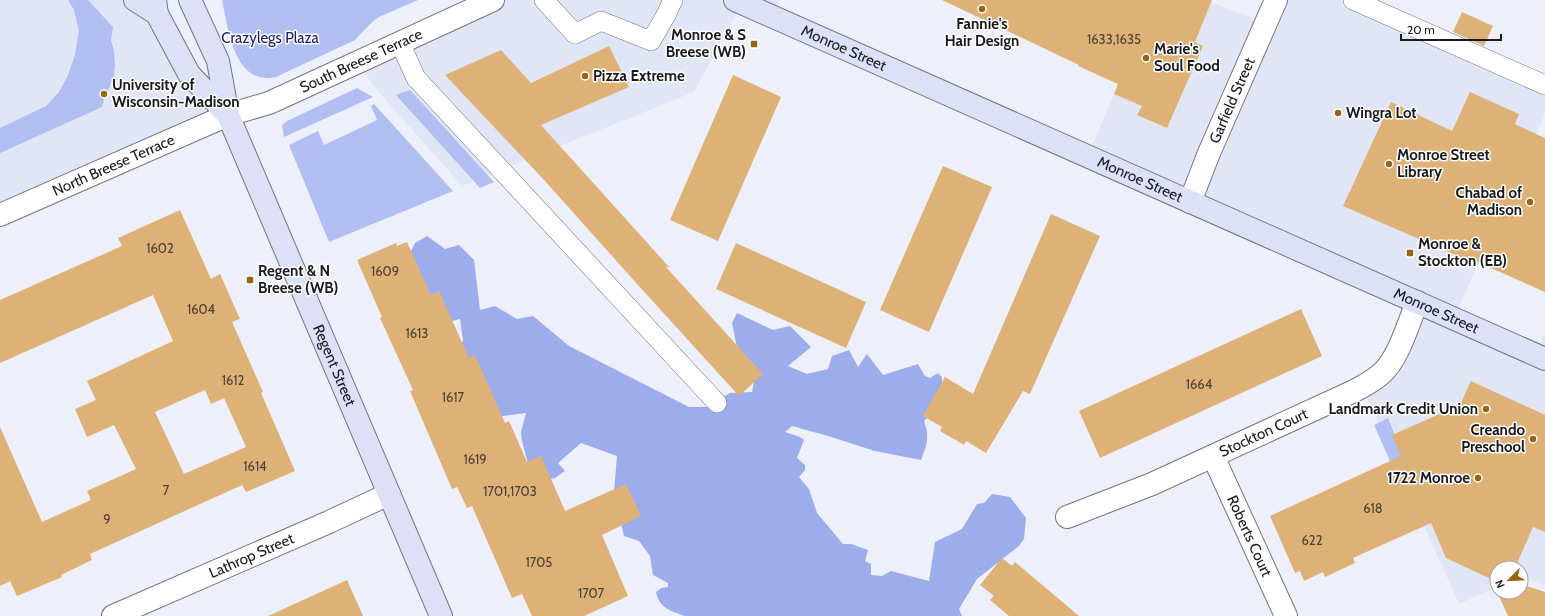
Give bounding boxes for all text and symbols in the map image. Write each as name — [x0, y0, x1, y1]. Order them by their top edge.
marker: Fannie's Hair Design — [977, 4, 987, 14]
place label: Fannie's Hair Design — [945, 15, 1019, 50]
scale bar — [1401, 16, 1501, 42]
street label: Monroe Street — [799, 22, 889, 75]
text: 20 m — [1407, 22, 1435, 37]
street label: South Breese Terrace — [297, 25, 426, 97]
place label: Monroe & S Breese (WB) — [666, 26, 746, 61]
park label: Crazylegs Plaza — [221, 29, 319, 47]
house number: 1633,1635 — [1087, 31, 1141, 47]
marker: Monroe & S Breese (WB) — [749, 39, 759, 49]
place label: Marie's Soul Food — [1154, 40, 1220, 75]
marker: Marie's Soul Food — [1141, 53, 1151, 63]
street label: Garfield Street — [1205, 55, 1259, 146]
place label: Pizza Extreme — [593, 67, 685, 85]
marker: Pizza Extreme — [580, 71, 590, 81]
place label: University of Wisconsin-Madison — [112, 76, 240, 111]
marker: University of Wisconsin-Madison — [99, 89, 109, 99]
place label: Wingra Lot — [1346, 104, 1417, 122]
marker: Wingra Lot — [1333, 108, 1343, 118]
street label: North Breese Terrace — [50, 130, 178, 200]
place label: Monroe Street Library — [1397, 146, 1490, 181]
street label: Monroe Street — [1095, 153, 1185, 206]
marker: Monroe Street Library — [1384, 159, 1394, 169]
place label: Chabad of Madison — [1456, 184, 1522, 219]
marker: Chabad of Madison — [1525, 197, 1535, 207]
place label: Monroe & Stockton (EB) — [1418, 235, 1507, 270]
house number: 1602 — [146, 240, 174, 256]
marker: Monroe & Stockton (EB) — [1405, 248, 1415, 258]
place label: Regent & N Breese (WB) — [258, 262, 338, 297]
house number: 1609 — [371, 263, 399, 279]
marker: Regent & N Breese (WB) — [245, 275, 255, 285]
street label: Monroe Street — [1391, 284, 1482, 337]
house number: 1604 — [187, 301, 216, 317]
street label: Regent Street — [309, 322, 360, 409]
house number: 1613 — [406, 325, 428, 341]
house number: 1612 — [222, 372, 244, 388]
house number: 1664 — [1186, 376, 1213, 392]
house number: 1617 — [442, 389, 465, 405]
place label: Landmark Credit Union — [1328, 400, 1478, 418]
marker: Landmark Credit Union — [1481, 404, 1491, 414]
street label: Stockton Court — [1217, 405, 1311, 461]
place label: Creando Preschool — [1461, 421, 1525, 456]
marker: Creando Preschool — [1528, 434, 1538, 444]
house number: 1619 — [463, 451, 487, 467]
house number: 1614 — [243, 458, 267, 474]
place label: 1722 Monroe — [1387, 469, 1470, 487]
marker: 1722 Monroe — [1473, 473, 1483, 483]
house number: 7 — [163, 482, 170, 498]
house number: 1701,1703 — [483, 483, 537, 499]
street label: Roberts Court — [1223, 493, 1276, 580]
house number: 618 — [1363, 500, 1383, 516]
house number: 9 — [103, 511, 111, 527]
street label: Lathrop Street — [206, 529, 297, 582]
house number: 622 — [1301, 532, 1323, 548]
house number: 1705 — [526, 554, 552, 570]
north arrow — [1489, 560, 1529, 600]
text: N — [1492, 578, 1508, 590]
house number: 1707 — [578, 585, 605, 601]

